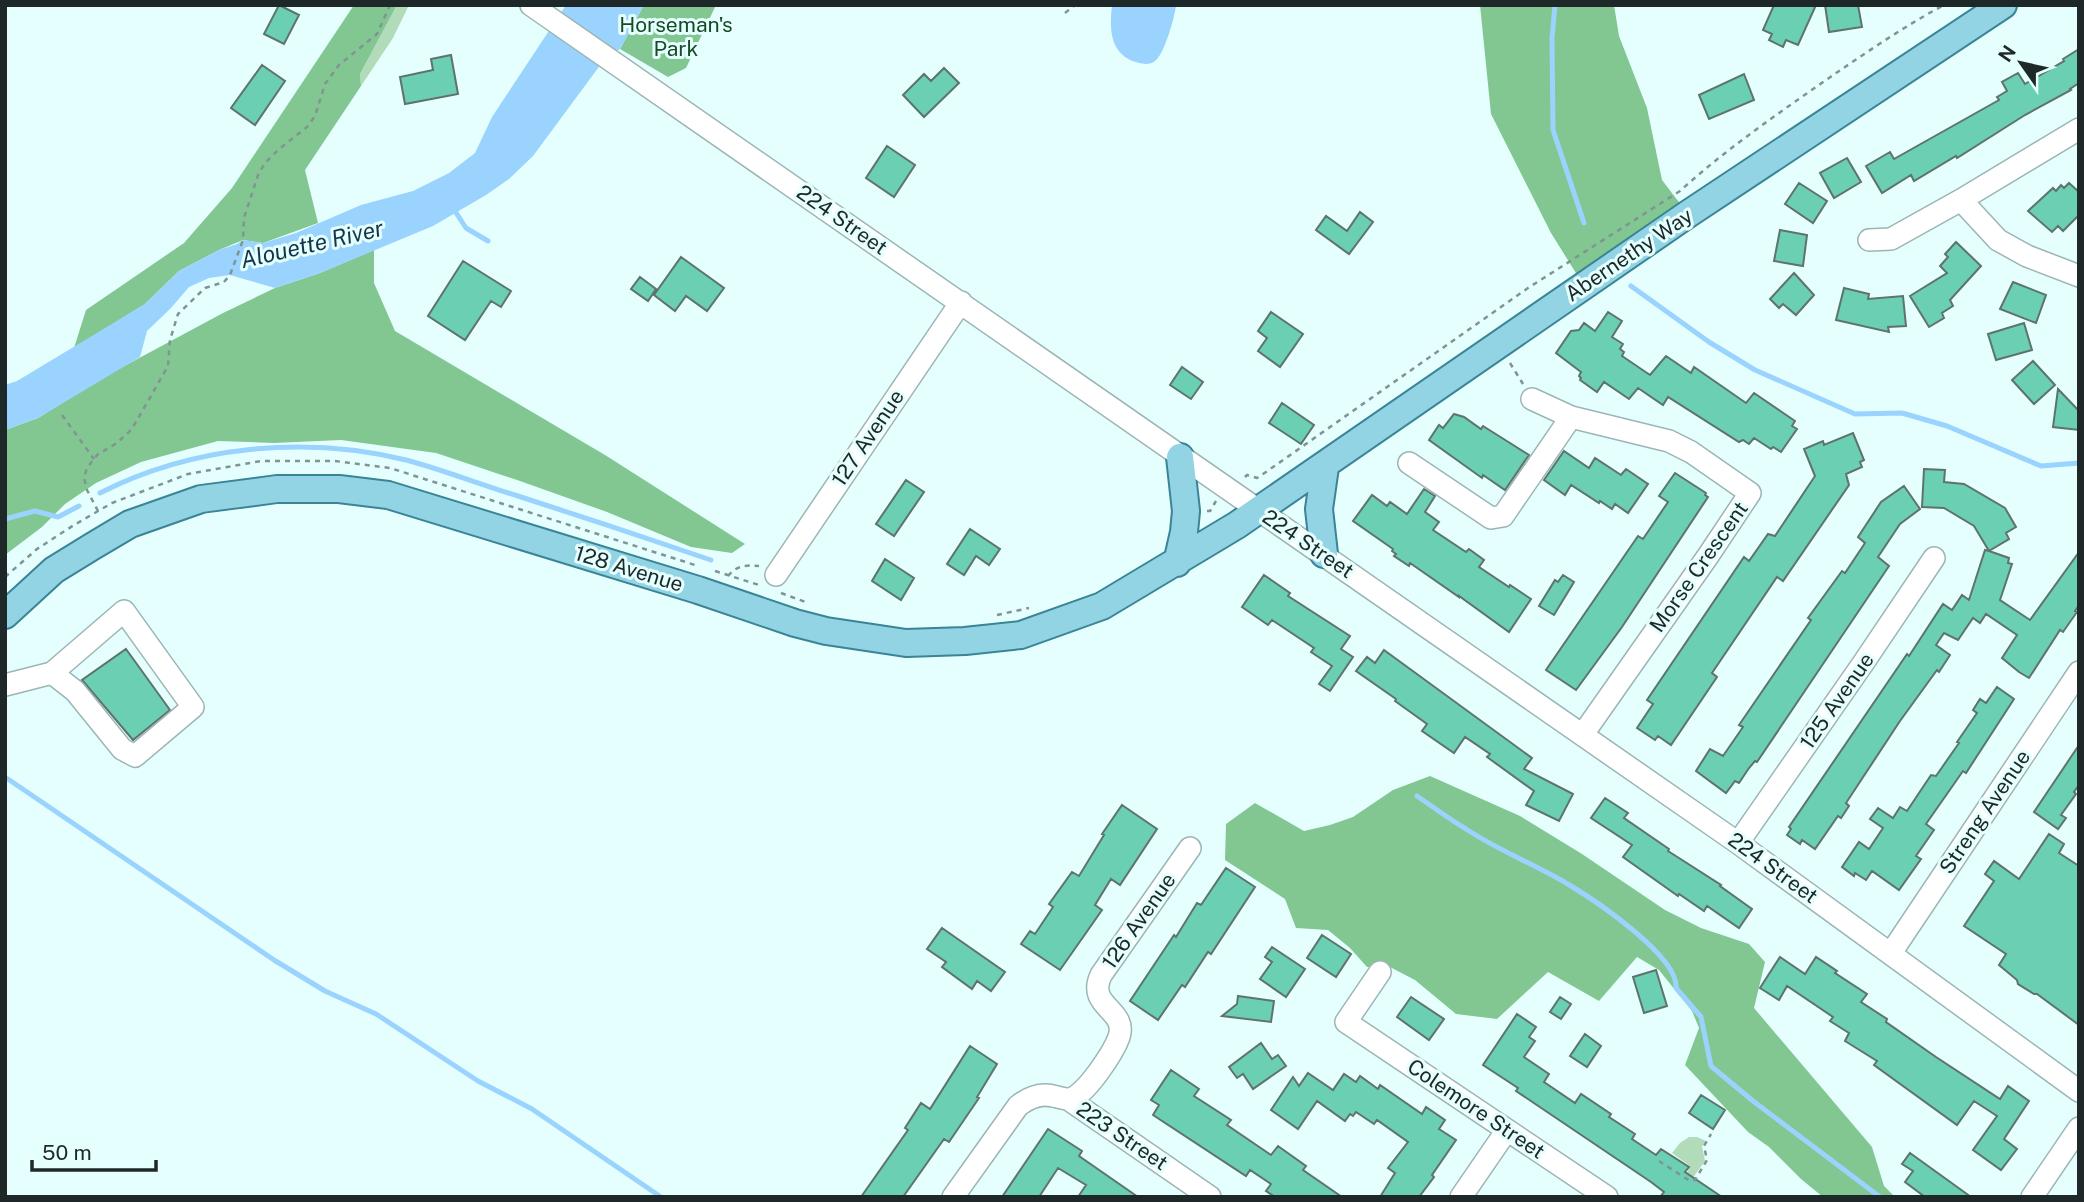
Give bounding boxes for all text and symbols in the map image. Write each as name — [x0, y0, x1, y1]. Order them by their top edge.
park label: Horseman's Park — [619, 12, 733, 61]
north arrow — [1986, 28, 2056, 98]
text: N — [1994, 41, 2020, 66]
street label: 224 Street — [792, 179, 892, 260]
street label: Abernethy Way — [1560, 203, 1697, 306]
water label: Alouette River — [238, 214, 386, 273]
street label: 127 Avenue — [826, 385, 909, 491]
street label: Morse Crescent — [1644, 496, 1753, 637]
street label: 224 Street — [1258, 504, 1359, 583]
street label: 128 Avenue — [572, 540, 686, 597]
street label: 125 Avenue — [1794, 648, 1879, 754]
street label: Streng Avenue — [1934, 745, 2035, 878]
street label: 224 Street — [1724, 827, 1823, 908]
street label: 126 Avenue — [1096, 868, 1181, 973]
street label: Colemore Street — [1403, 1053, 1550, 1164]
street label: 223 Street — [1072, 1096, 1173, 1175]
scale bar — [32, 1128, 156, 1172]
text: 50 m — [42, 1140, 92, 1165]

